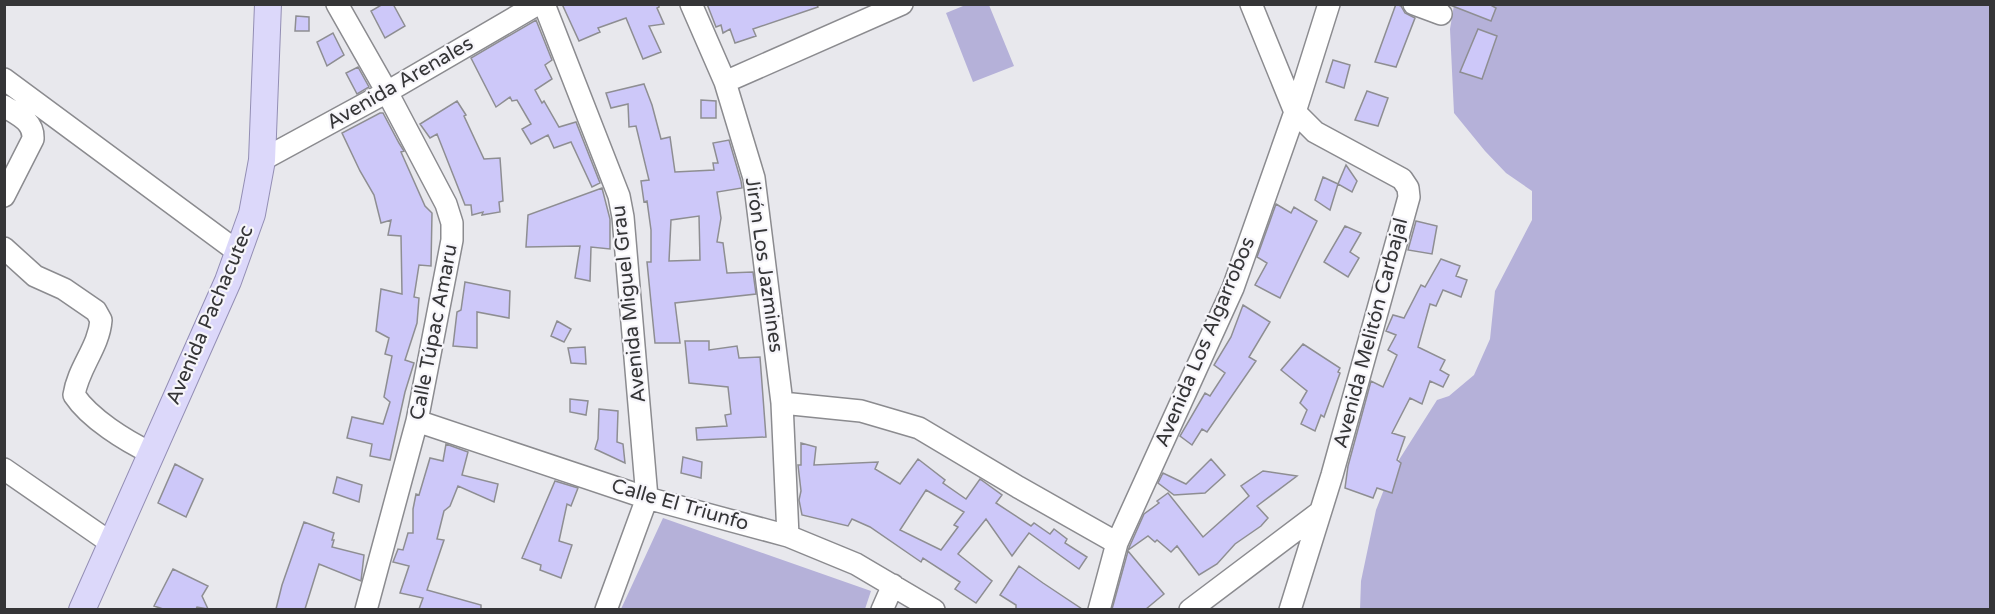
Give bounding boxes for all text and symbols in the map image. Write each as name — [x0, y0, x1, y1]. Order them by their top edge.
street label: Avenida Arenales — [323, 31, 477, 135]
street label: Jirón Los Jazmines — [740, 176, 788, 354]
street label: Avenida Miguel Grau — [607, 204, 651, 404]
street label: Avenida Melitón Carbajal — [1329, 215, 1413, 451]
street label: Avenida Pachacutec — [161, 222, 259, 408]
street label: Avenida Los Algarrobos — [1150, 233, 1260, 451]
street label: Calle Túpac Amaru — [405, 242, 463, 422]
street label: Calle El Triunfo — [609, 474, 751, 536]

